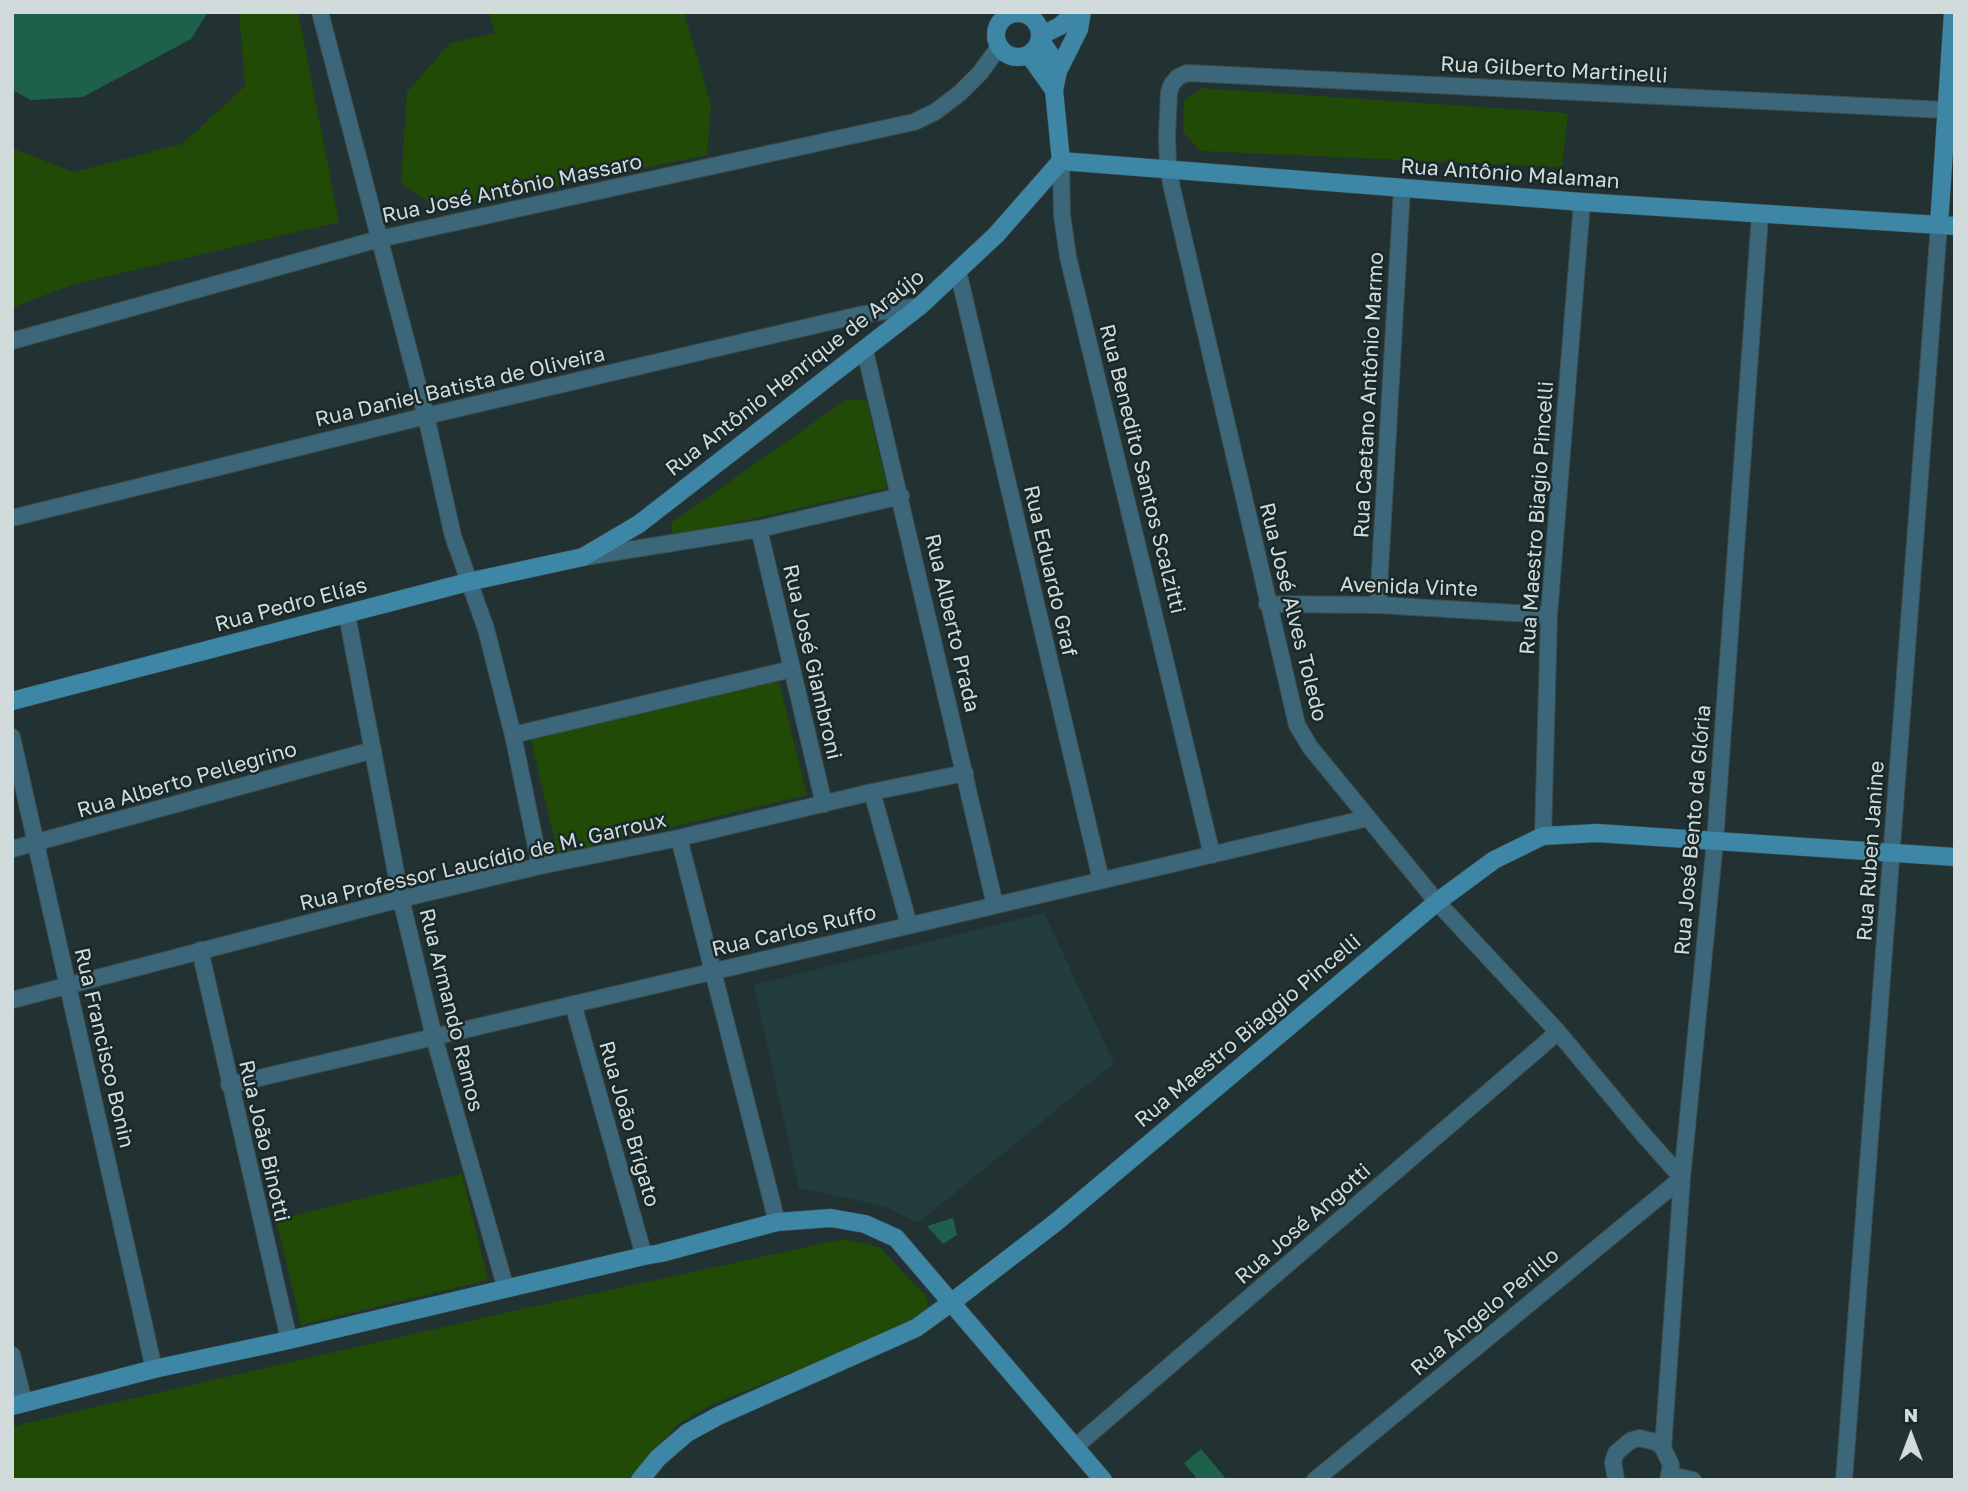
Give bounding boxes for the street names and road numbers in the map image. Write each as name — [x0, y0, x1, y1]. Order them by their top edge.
street label: Rua Gilberto Martinelli — [1440, 51, 1668, 89]
street label: Rua José Antônio Massaro — [380, 149, 644, 229]
street label: Rua Antônio Malaman — [1400, 154, 1620, 194]
street label: Rua Caetano Antônio Marmo — [1349, 251, 1389, 539]
street label: Rua Antônio Henrique de Araújo — [661, 264, 929, 482]
street label: Rua Benedito Santos Scalzitti — [1094, 322, 1190, 616]
street label: Rua Daniel Batista de Oliveira — [313, 341, 607, 433]
street label: Rua Maestro Biagio Pincelli — [1515, 380, 1559, 656]
street label: Rua Eduardo Graf — [1018, 483, 1082, 659]
street label: Rua José Alves Toledo — [1254, 500, 1332, 724]
street label: Rua Alberto Prada — [919, 531, 985, 715]
street label: Rua José Giambroni — [777, 562, 847, 762]
street label: Avenida Vinte — [1340, 572, 1478, 602]
street label: Rua Pedro Elías — [212, 573, 370, 637]
street label: Rua José Bento da Glória — [1669, 704, 1717, 956]
street label: Rua Alberto Pellegrino — [74, 737, 300, 823]
street label: Rua Ruben Janine — [1852, 760, 1890, 942]
street label: Rua Professor Laucídio de M. Garroux — [297, 807, 669, 917]
street label: Rua Carlos Ruffo — [709, 900, 879, 962]
street label: Rua Armando Ramos — [414, 906, 488, 1114]
street label: Rua Maestro Biaggio Pincelli — [1130, 929, 1366, 1133]
street label: Rua Francisco Bonin — [69, 946, 139, 1150]
street label: Rua João Brigato — [593, 1038, 665, 1210]
street label: Rua João Binotti — [233, 1058, 295, 1224]
street label: Rua José Angotti — [1230, 1158, 1376, 1290]
street label: Rua Ângelo Perillo — [1406, 1243, 1564, 1381]

